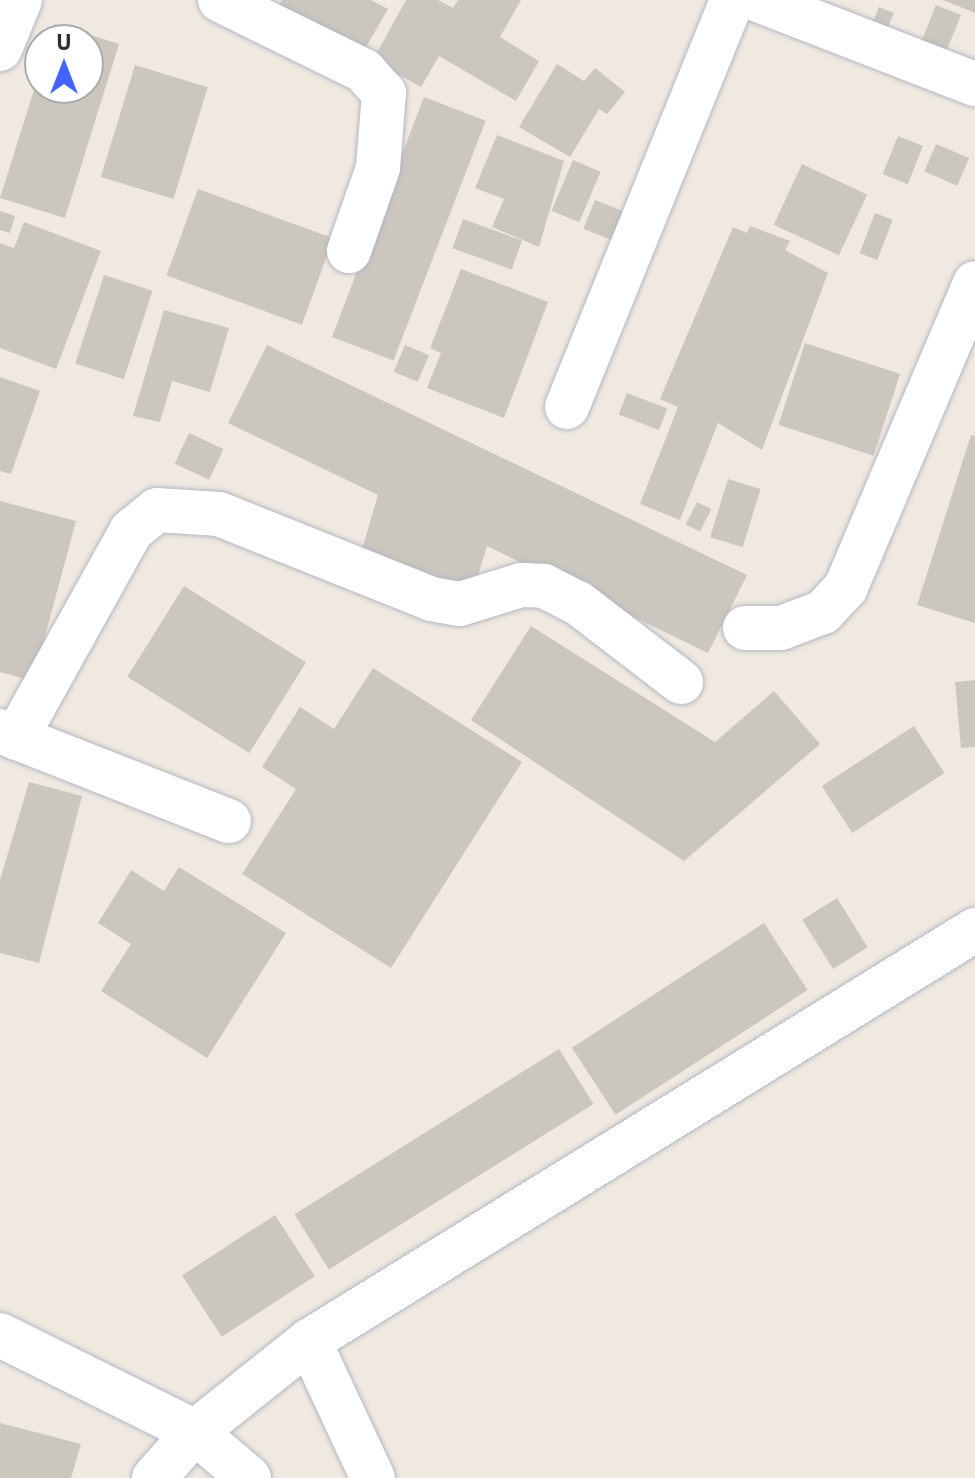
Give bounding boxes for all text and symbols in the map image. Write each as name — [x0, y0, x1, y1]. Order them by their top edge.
north arrow — [24, 24, 104, 104]
text: U — [56, 27, 72, 56]

